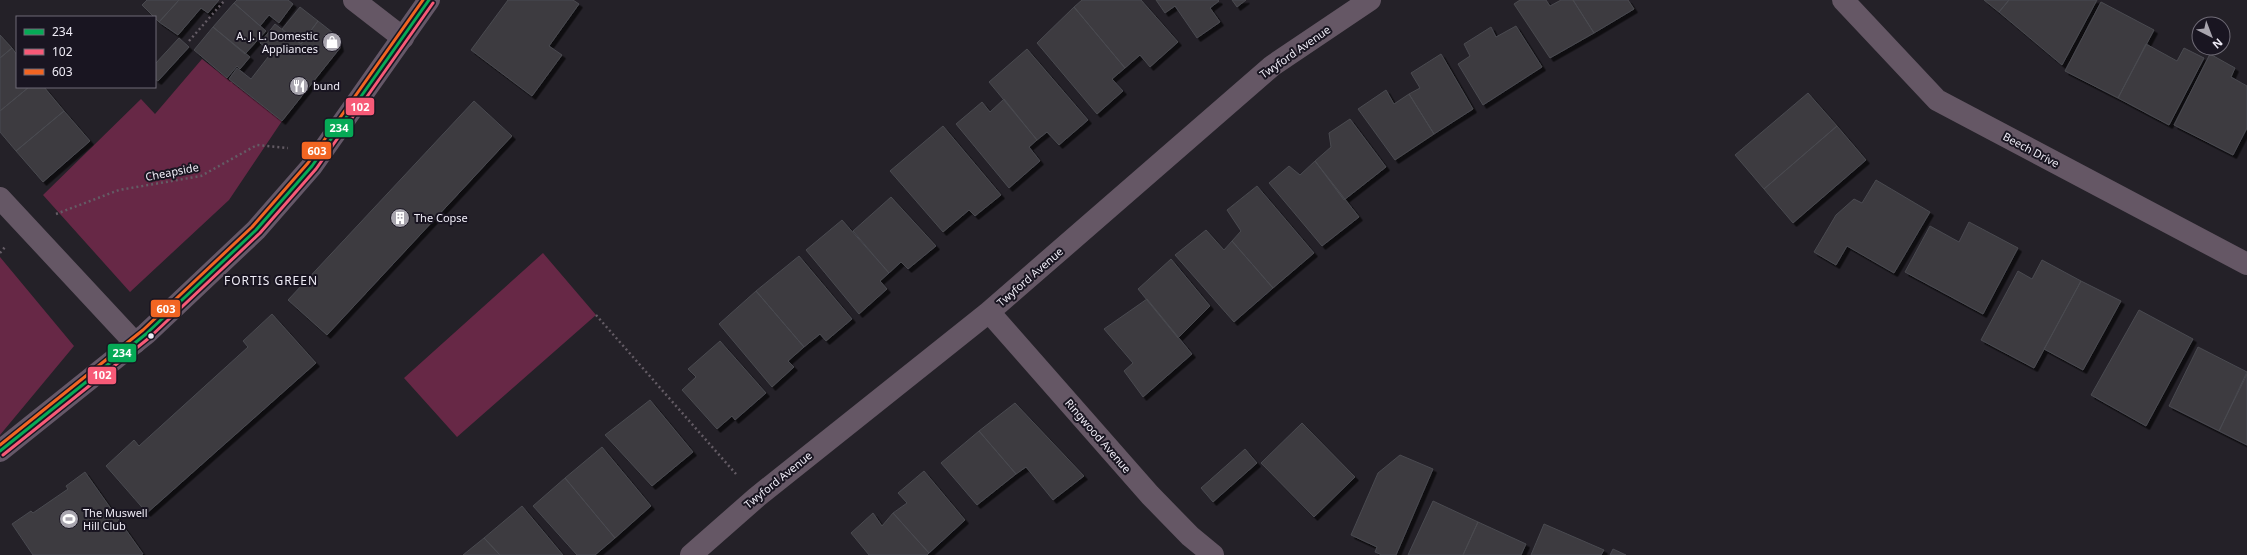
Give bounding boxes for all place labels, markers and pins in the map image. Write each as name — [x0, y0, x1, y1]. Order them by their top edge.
place label: A. J. L. Domestic Appliances — [236, 28, 318, 56]
shop icon: A. J. L. Domestic Appliances — [321, 31, 343, 53]
restaurant icon: bund — [288, 75, 310, 97]
place label: bund — [313, 78, 340, 93]
building icon: The Copse — [389, 207, 411, 229]
place label: The Copse — [414, 210, 468, 225]
unlabelled marker — [146, 331, 156, 341]
place label: The Muswell Hill Club — [83, 505, 148, 533]
sports icon: The Muswell Hill Club — [58, 508, 80, 530]

